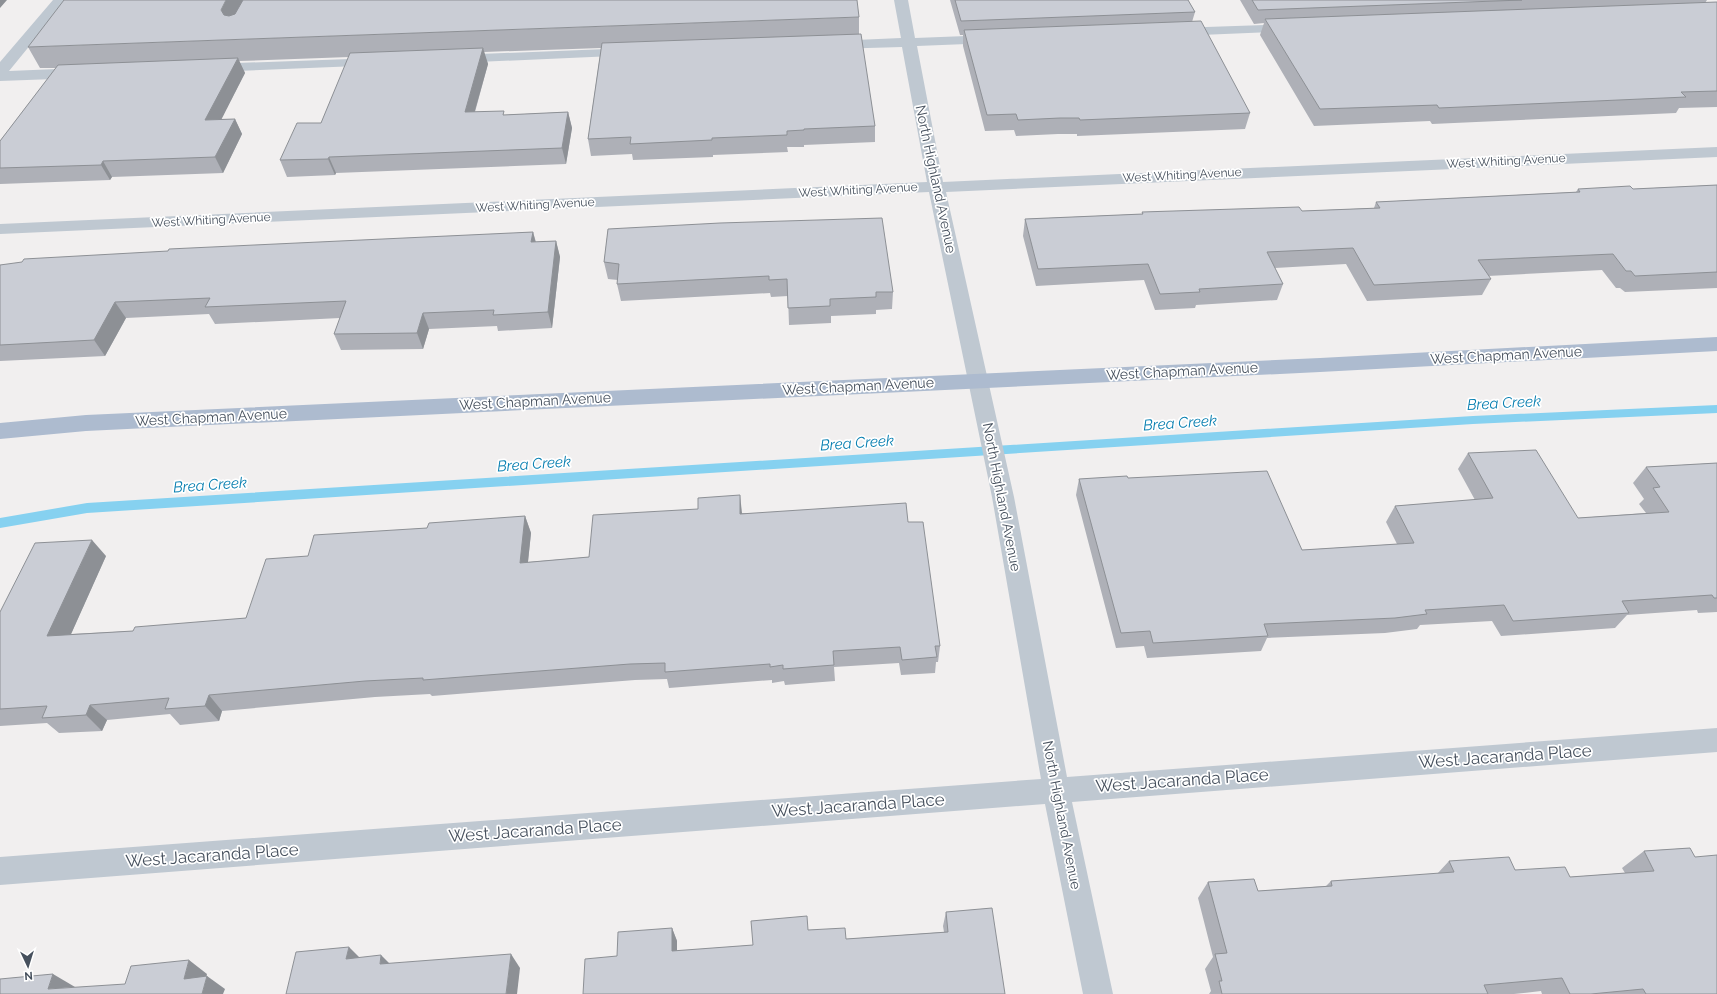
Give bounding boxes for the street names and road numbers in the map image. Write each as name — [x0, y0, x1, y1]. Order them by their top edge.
street label: North Highland Avenue — [912, 103, 960, 255]
street label: West Whiting Avenue — [1446, 151, 1566, 171]
street label: West Whiting Avenue — [1122, 165, 1242, 185]
street label: West Whiting Avenue — [798, 180, 918, 200]
street label: West Whiting Avenue — [475, 195, 595, 215]
street label: West Whiting Avenue — [151, 210, 271, 230]
street label: West Chapman Avenue — [1430, 343, 1582, 367]
street label: West Chapman Avenue — [1106, 359, 1258, 383]
street label: West Chapman Avenue — [782, 374, 934, 398]
street label: West Chapman Avenue — [459, 389, 611, 413]
street label: West Chapman Avenue — [135, 405, 287, 429]
street label: North Highland Avenue — [980, 421, 1024, 573]
street label: North Highland Avenue — [1040, 739, 1084, 891]
street label: West Jacaranda Place — [1418, 740, 1592, 772]
street label: West Jacaranda Place — [1095, 764, 1269, 796]
street label: West Jacaranda Place — [771, 789, 945, 821]
street label: West Jacaranda Place — [448, 814, 622, 846]
street label: West Jacaranda Place — [125, 839, 299, 871]

